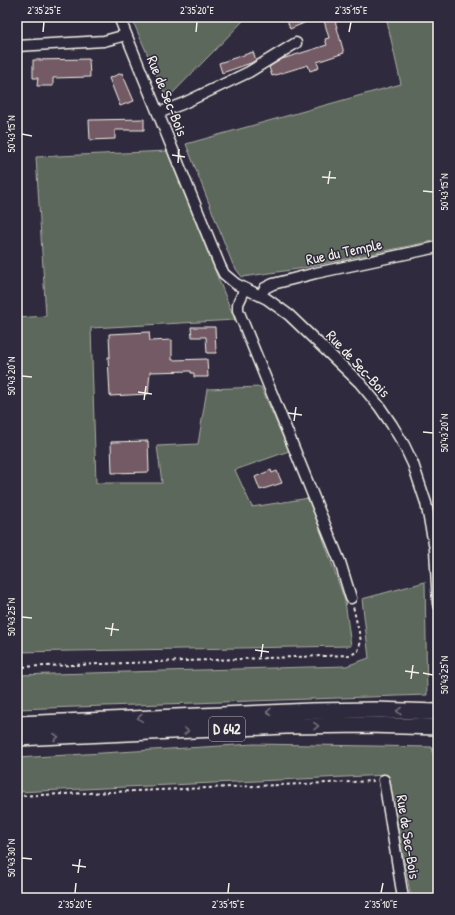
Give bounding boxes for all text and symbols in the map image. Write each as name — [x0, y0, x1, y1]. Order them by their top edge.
text: 2°35'25"E — [27, 4, 61, 17]
text: 2°35'20"E — [180, 4, 215, 17]
text: 2°35'15"E — [335, 4, 368, 17]
street label: Rue de Sec-Bois — [142, 52, 193, 139]
text: 50°43'15"N — [5, 115, 18, 153]
text: 50°43'15"N — [438, 173, 451, 211]
street label: Rue du Temple — [304, 233, 384, 270]
street label: Rue de Sec-Bois — [322, 325, 395, 402]
text: 50°43'20"N — [5, 357, 18, 395]
text: 50°43'20"N — [438, 414, 451, 452]
text: 50°43'25"N — [5, 598, 18, 636]
text: 50°43'25"N — [438, 656, 451, 694]
one-way arrow — [396, 707, 402, 715]
one-way arrow — [266, 708, 272, 716]
one-way arrow — [137, 714, 143, 722]
road number: D 642 — [209, 717, 245, 741]
one-way arrow — [313, 722, 319, 730]
one-way arrow — [183, 726, 189, 735]
one-way arrow — [53, 732, 59, 741]
street label: Rue de Sec-Bois — [391, 793, 426, 881]
text: 50°43'30"N — [5, 839, 18, 877]
text: 2°35'20"E — [58, 898, 93, 911]
text: 2°35'15"E — [212, 898, 245, 911]
text: 2°35'10"E — [365, 898, 398, 911]

